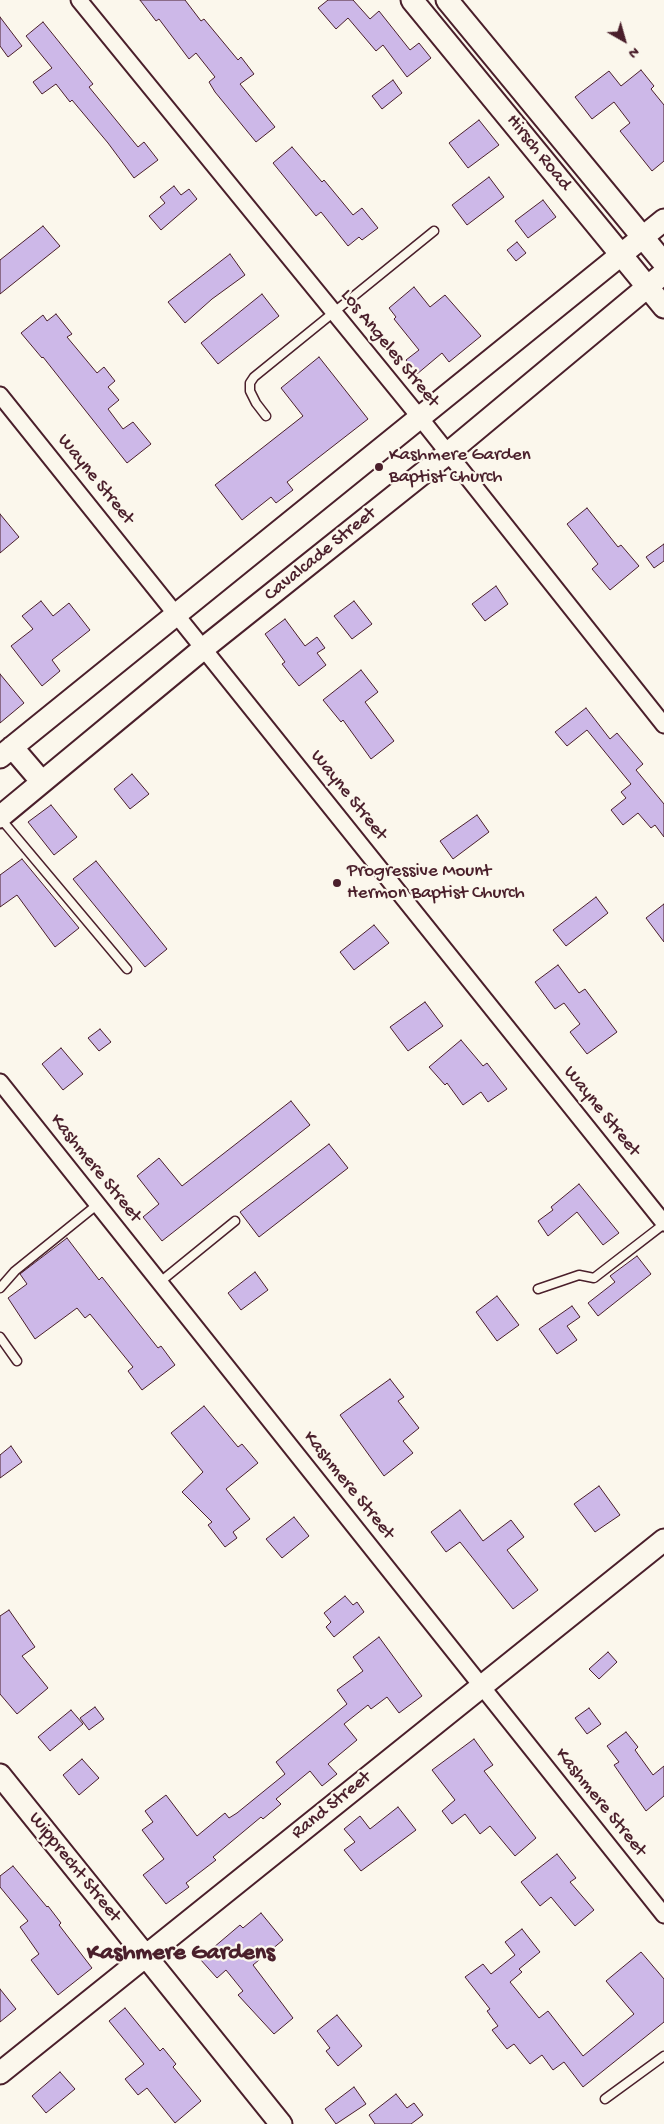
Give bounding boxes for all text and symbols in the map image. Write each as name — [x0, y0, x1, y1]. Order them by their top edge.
north arrow — [599, 15, 649, 65]
text: N — [625, 43, 642, 62]
street label: Hirsch Road — [500, 110, 576, 196]
street label: Los Angeles Street — [334, 285, 444, 413]
street label: Wayne Street — [52, 430, 138, 530]
place label: Kashmere Garden Baptist Church — [389, 445, 531, 489]
marker: Kashmere Garden Baptist Church — [373, 461, 385, 473]
street label: Cavalcade Street — [261, 503, 381, 607]
street label: Wayne Street — [305, 746, 391, 846]
place label: Progressive Mount Hermon Baptist Church — [347, 861, 525, 905]
marker: Progressive Mount Hermon Baptist Church — [331, 877, 343, 889]
street label: Wayne Street — [558, 1062, 644, 1162]
street label: Kashmere Street — [44, 1110, 146, 1228]
street label: Kashmere Street — [297, 1427, 399, 1545]
street label: Kashmere Street — [549, 1744, 651, 1862]
street label: Rand Street — [288, 1767, 376, 1845]
street label: Wipprecht Street — [23, 1808, 125, 1928]
district label: Kashmere Gardens — [87, 1940, 275, 1968]

